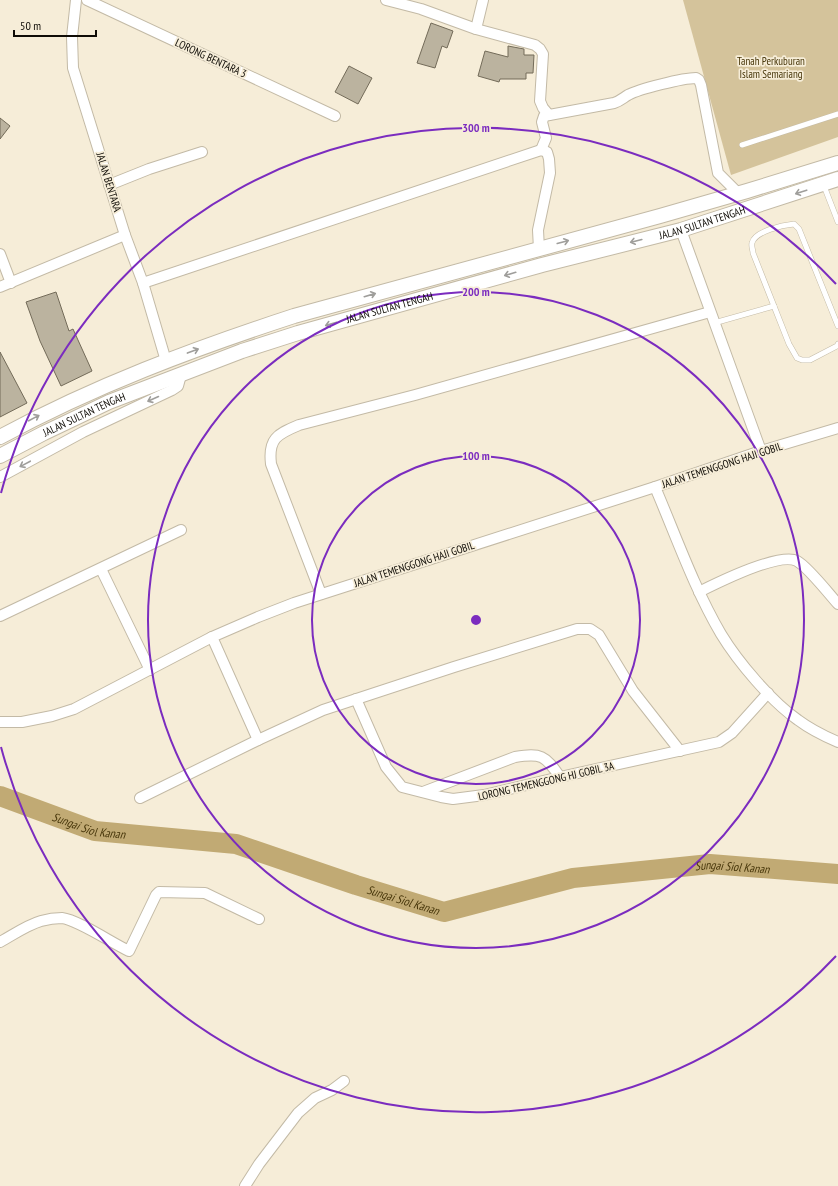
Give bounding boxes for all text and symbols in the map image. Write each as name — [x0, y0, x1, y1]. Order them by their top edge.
scale bar — [14, 12, 96, 38]
text: 50 m — [20, 18, 41, 33]
street label: LORONG BENTARA 3 — [173, 35, 249, 81]
park label: Tanah Perkuburan Islam Semariang — [737, 54, 805, 81]
text: 300 m — [462, 120, 490, 135]
street label: JALAN BENTARA — [93, 150, 125, 214]
one-way arrow — [795, 188, 807, 196]
street label: JALAN SULTAN TENGAH — [657, 203, 747, 242]
one-way arrow — [556, 238, 569, 246]
one-way arrow — [630, 238, 643, 245]
one-way arrow — [504, 271, 517, 278]
text: 200 m — [462, 284, 490, 299]
street label: JALAN SULTAN TENGAH — [344, 289, 435, 326]
one-way arrow — [363, 291, 376, 299]
one-way arrow — [325, 320, 338, 328]
one-way arrow — [186, 347, 199, 354]
street label: JALAN SULTAN TENGAH — [40, 389, 128, 440]
one-way arrow — [148, 396, 160, 403]
one-way arrow — [28, 414, 40, 422]
street label: JALAN TEMENGGONG HAJI GOBIL — [659, 439, 784, 491]
text: 100 m — [462, 448, 490, 463]
one-way arrow — [19, 460, 31, 468]
street label: JALAN TEMENGGONG HAJI GOBIL — [351, 538, 476, 590]
centre of rings — [469, 613, 483, 627]
street label: LORONG TEMENGGONG HJ GOBIL 3A — [477, 758, 616, 803]
water label: Sungai Siol Kanan — [50, 809, 127, 841]
water label: Sungai Siol Kanan — [694, 856, 771, 876]
water label: Sungai Siol Kanan — [365, 881, 442, 918]

